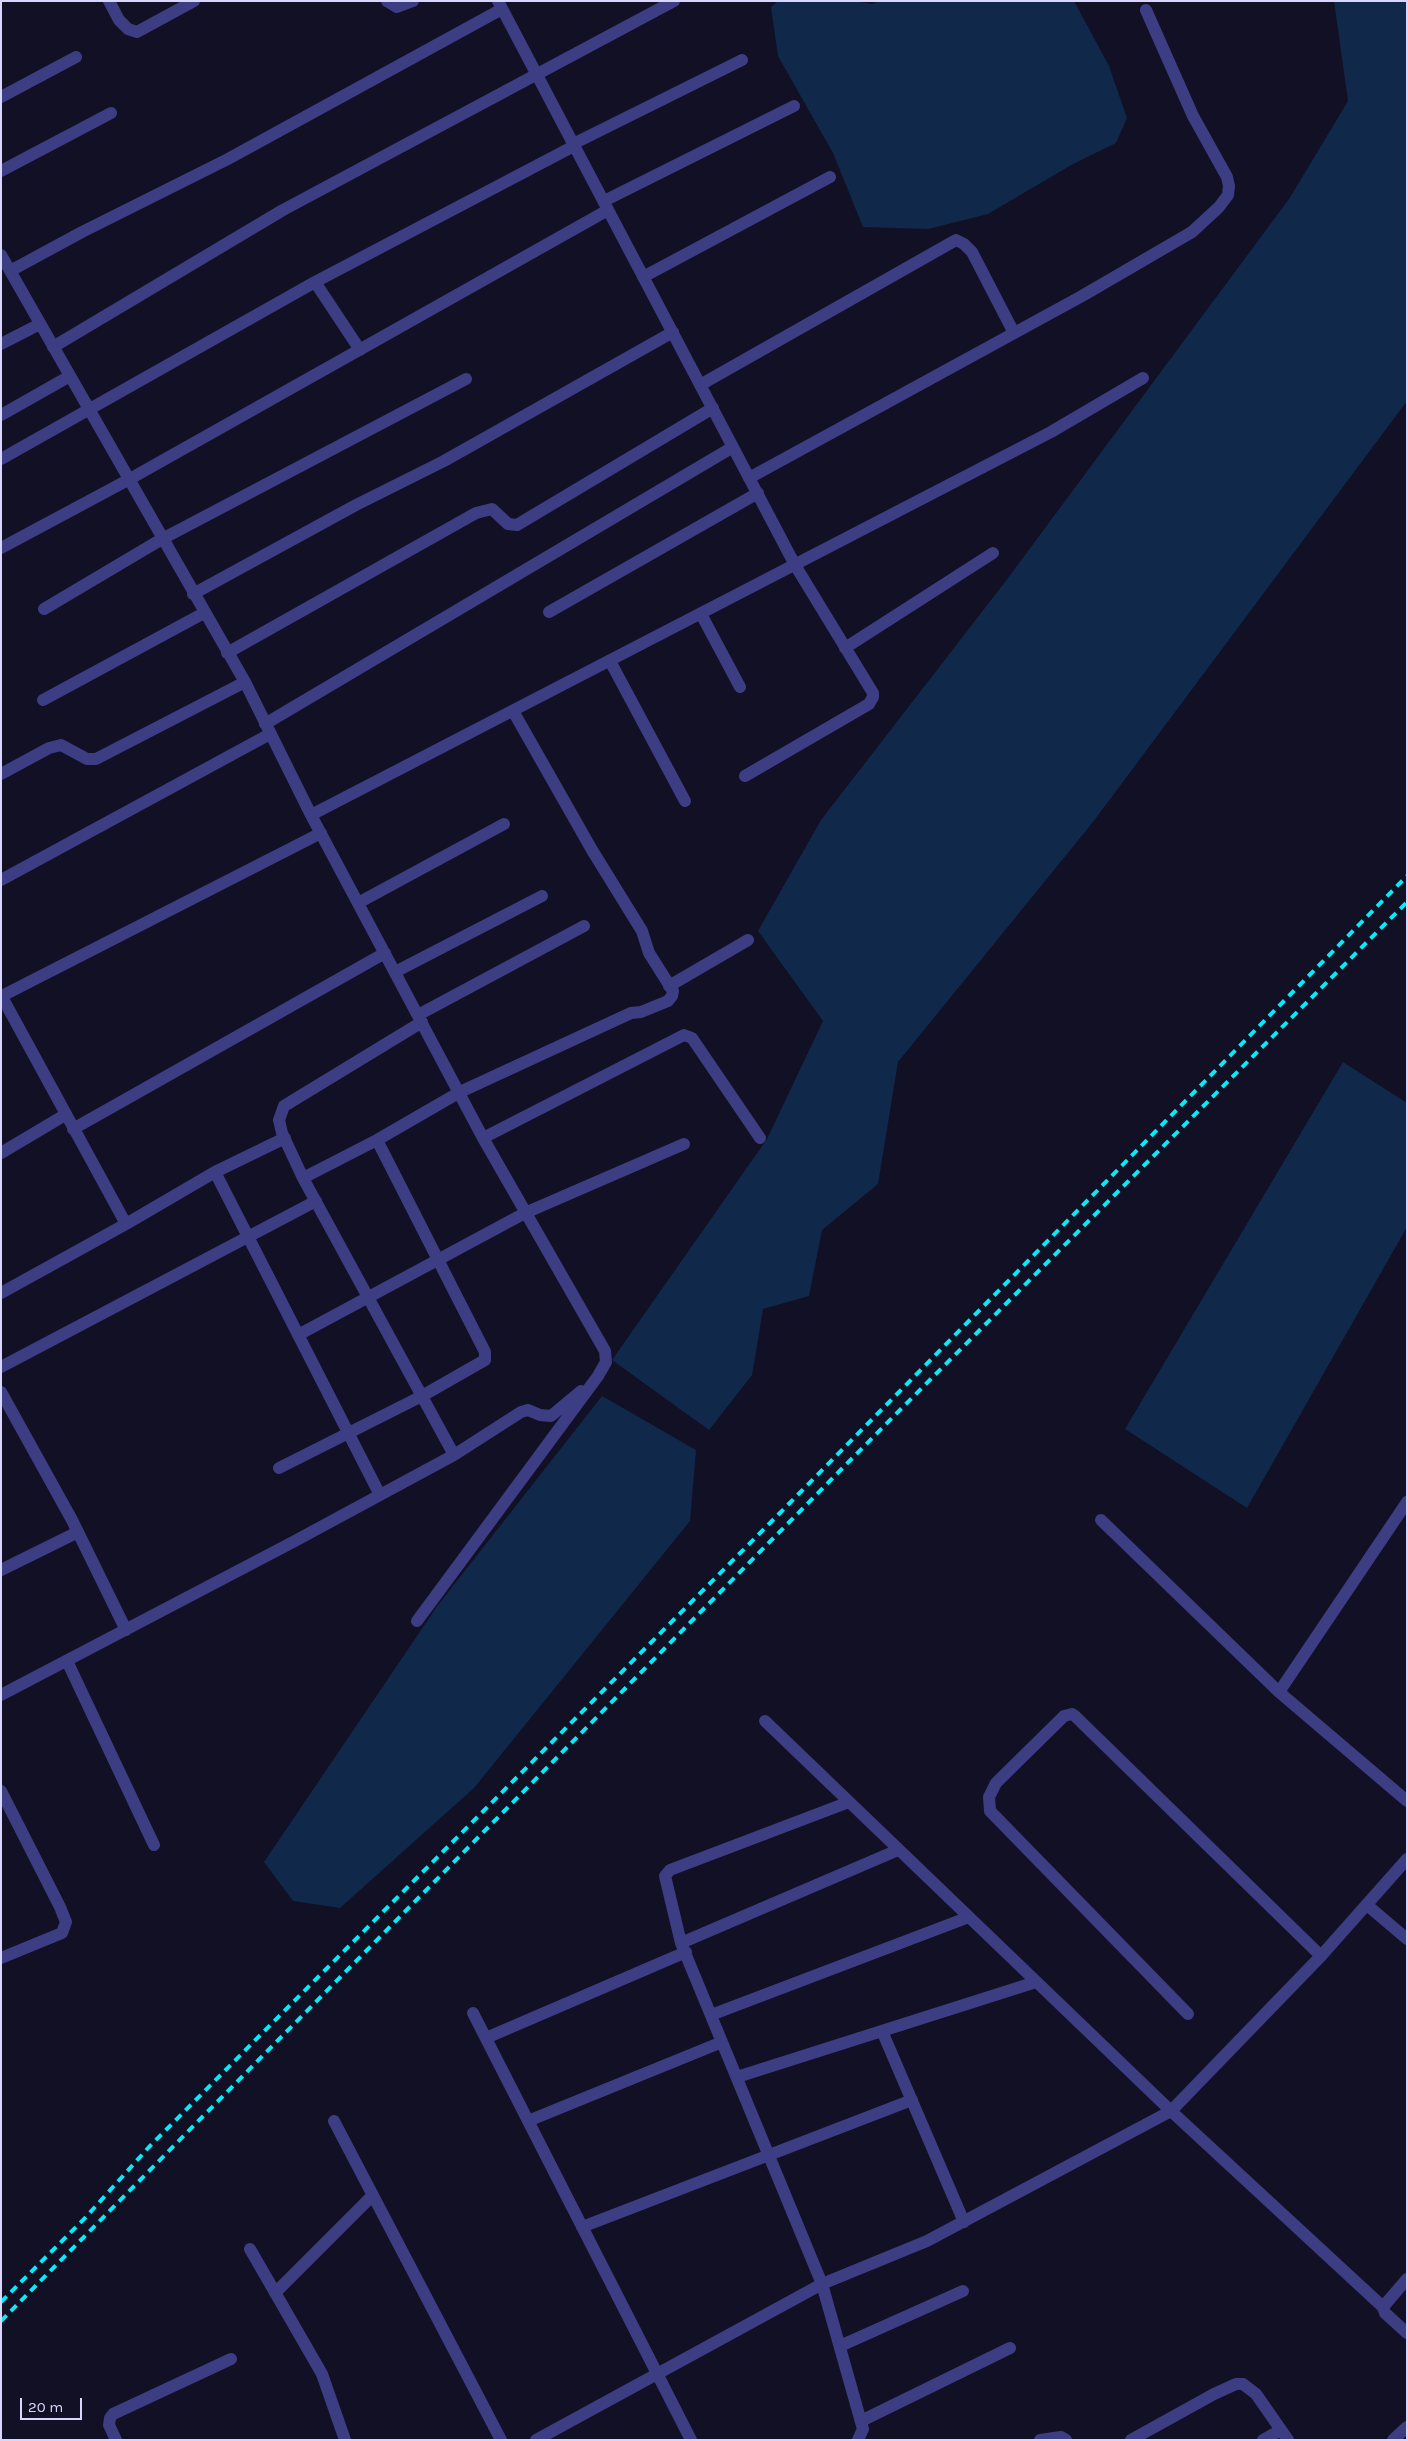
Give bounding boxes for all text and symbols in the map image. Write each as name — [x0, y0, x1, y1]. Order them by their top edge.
scale bar — [22, 2388, 85, 2420]
text: 20 m — [28, 2398, 63, 2416]

